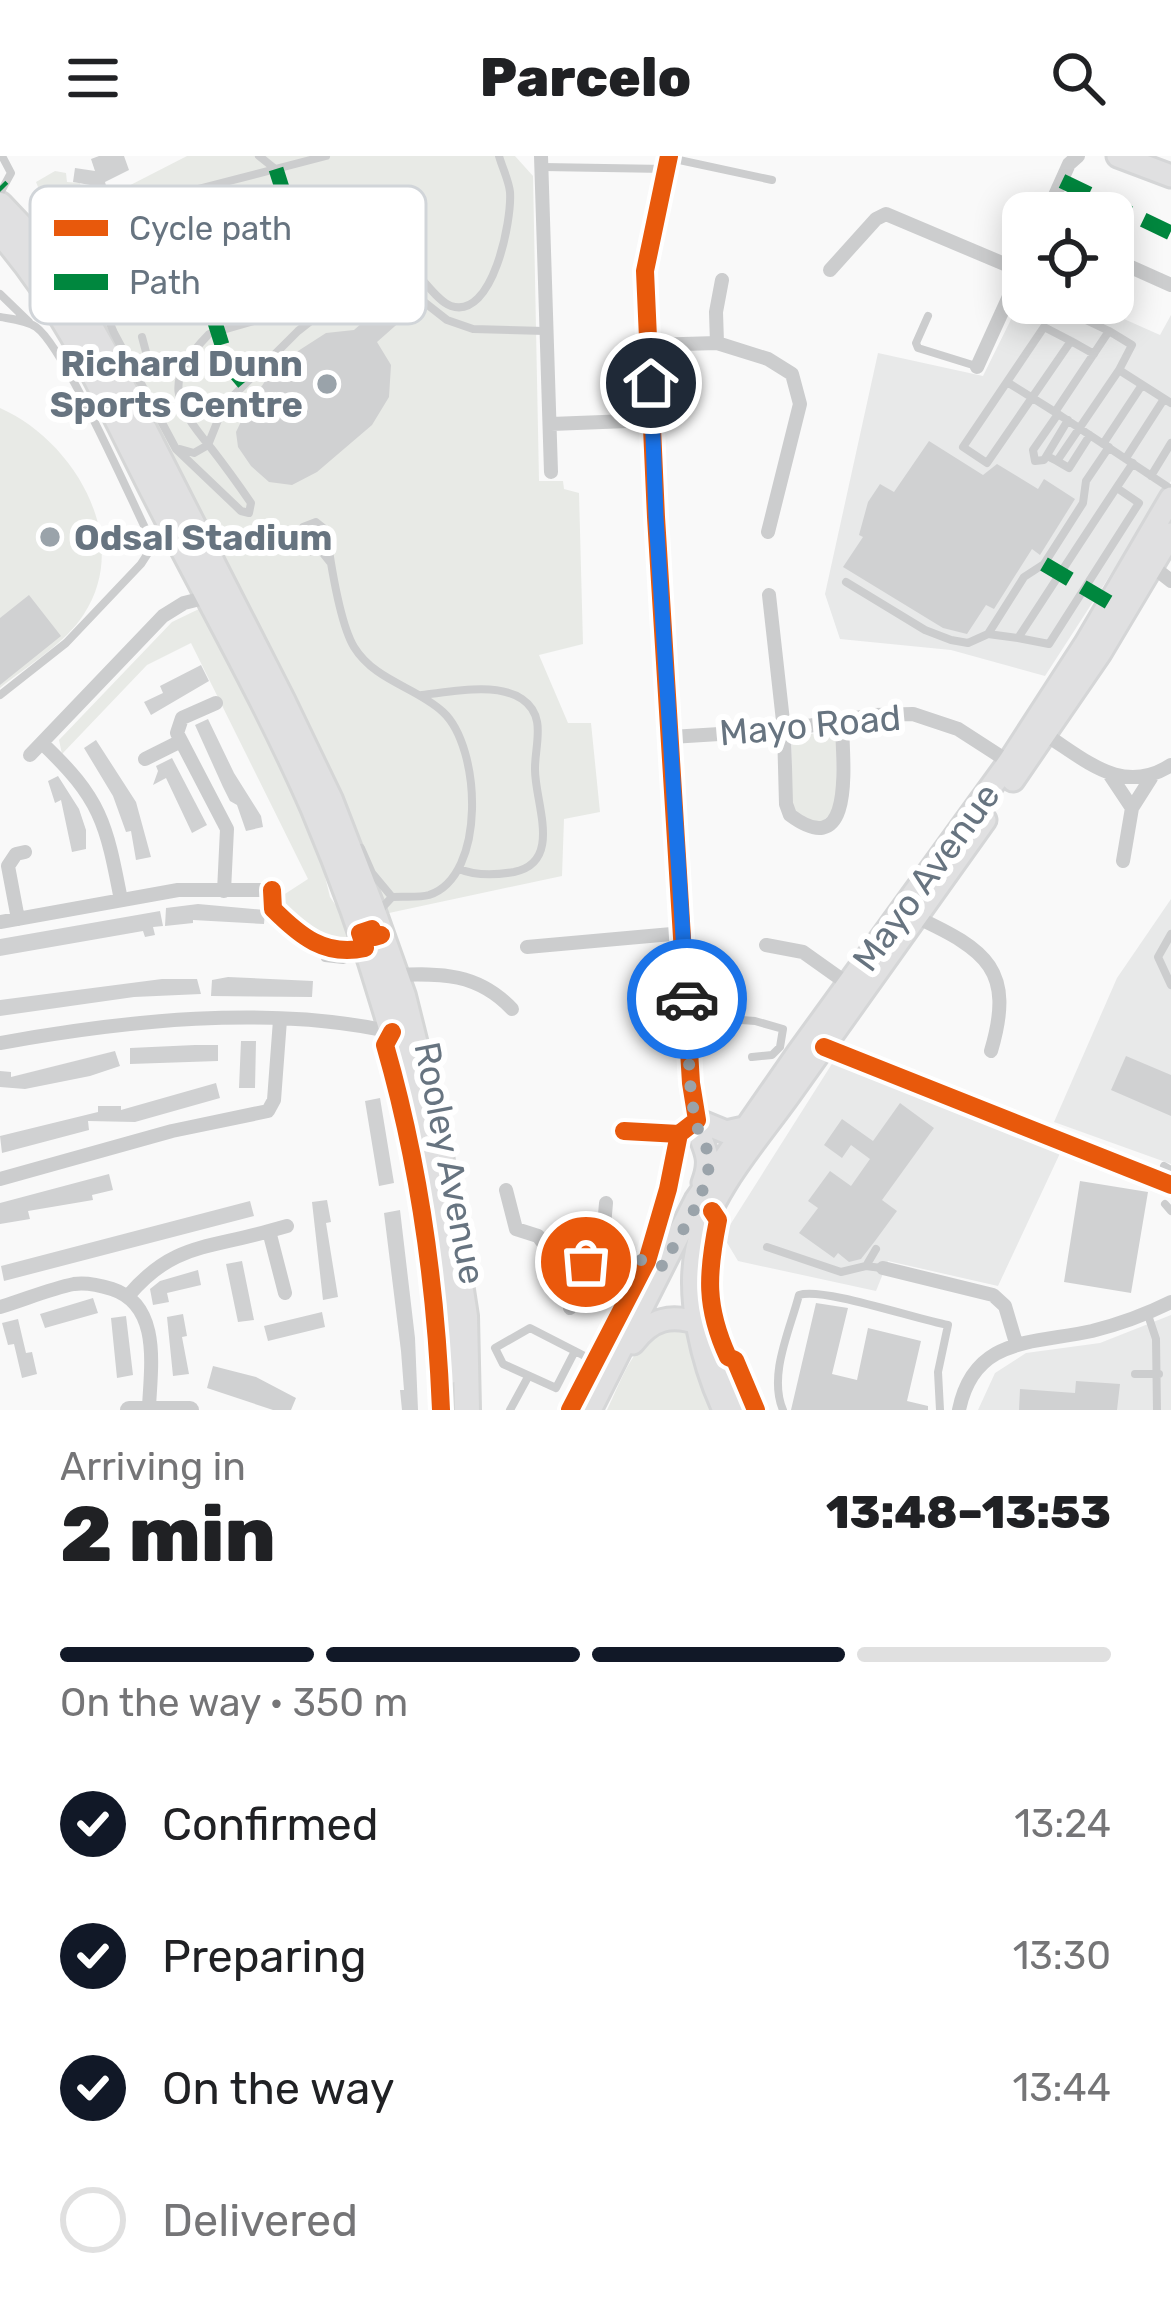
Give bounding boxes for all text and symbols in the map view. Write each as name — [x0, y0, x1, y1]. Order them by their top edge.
icon: menu — [60, 45, 126, 111]
icon: search — [1045, 45, 1111, 111]
text: Parcelo — [480, 46, 691, 110]
legend — [30, 186, 426, 324]
map controls — [1002, 192, 1134, 324]
button: locate — [1002, 192, 1134, 324]
text: Cycle path — [129, 209, 292, 248]
text: Path — [129, 263, 201, 302]
pin — [600, 332, 702, 434]
place label: Richard Dunn Sports Centre — [50, 342, 303, 426]
icon: home — [618, 350, 684, 416]
marker: Richard Dunn Sports Centre — [314, 371, 340, 397]
place label: Odsal Stadium — [74, 516, 332, 559]
marker: Odsal Stadium — [37, 524, 63, 550]
street label: Mayo Road — [717, 696, 903, 754]
street label: Mayo Avenue — [843, 775, 1009, 979]
courier — [627, 939, 747, 1059]
icon: car — [654, 966, 720, 1032]
street label: Rooley Avenue — [405, 1038, 495, 1288]
pin — [535, 1211, 637, 1313]
icon: bag — [553, 1229, 619, 1295]
text: Arriving in — [60, 1444, 246, 1490]
text: 13:48–13:53 — [826, 1486, 1111, 1539]
text: 2 min — [60, 1488, 276, 1581]
text: On the way · 350 m — [60, 1680, 408, 1726]
icon: check — [60, 1791, 126, 1857]
text: Confirmed — [162, 1798, 379, 1851]
text: 13:24 — [1014, 1801, 1111, 1847]
icon: check — [60, 1923, 126, 1989]
text: Preparing — [162, 1930, 367, 1983]
text: 13:30 — [1013, 1933, 1111, 1979]
icon: check — [60, 2055, 126, 2121]
text: On the way — [162, 2062, 395, 2115]
text: 13:44 — [1012, 2065, 1111, 2111]
text: Delivered — [162, 2194, 358, 2247]

